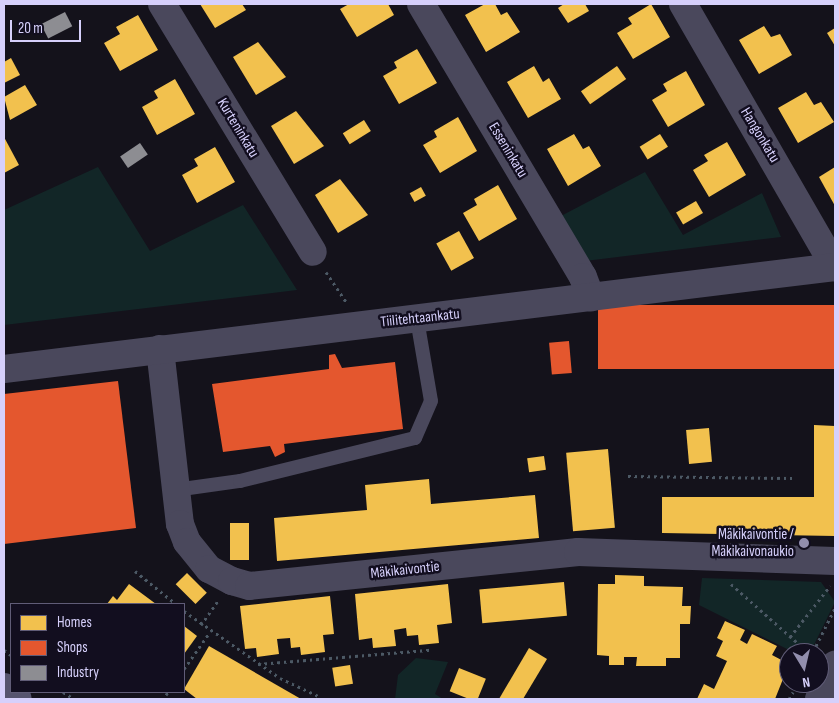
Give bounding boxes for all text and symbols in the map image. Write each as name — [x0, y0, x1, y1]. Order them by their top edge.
scale bar — [12, 10, 84, 42]
text: 20 m — [18, 19, 43, 38]
street label: Kurteninkatu — [213, 95, 263, 161]
street label: Hangonkatu — [737, 104, 783, 166]
street label: Esseninkatu — [485, 119, 531, 181]
street label: Tiilitehtaankatu — [380, 305, 460, 331]
place label: Mäkikaivontie / Mäkikaivonaukio — [711, 525, 794, 560]
marker: Mäkikaivontie / Mäkikaivonaukio — [798, 537, 810, 549]
street label: Mäkikaivontie — [370, 557, 440, 583]
legend — [10, 603, 185, 693]
text: Homes — [57, 613, 92, 632]
text: Shops — [57, 638, 88, 657]
north arrow — [779, 643, 829, 693]
text: Industry — [57, 663, 99, 682]
text: N — [801, 673, 811, 691]

